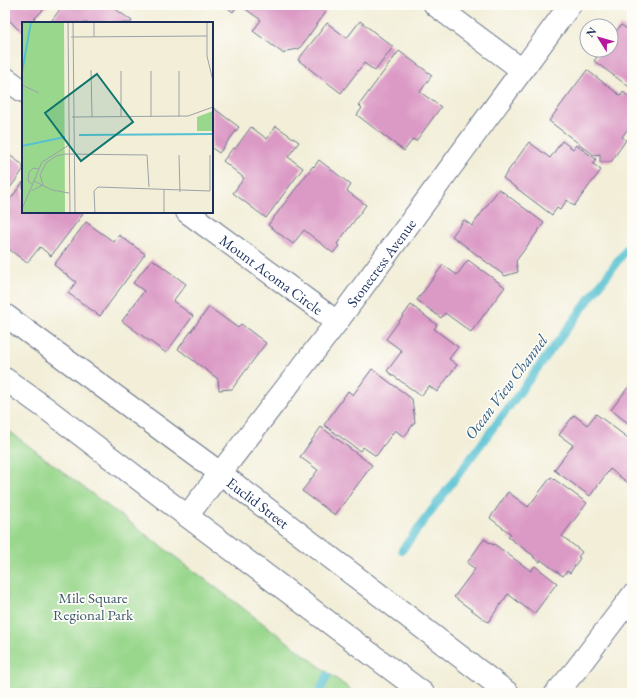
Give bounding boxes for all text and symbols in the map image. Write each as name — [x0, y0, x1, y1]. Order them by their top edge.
north arrow — [579, 18, 619, 58]
inset map — [22, 22, 213, 213]
text: N — [583, 24, 599, 40]
street label: Stonecress Avenue — [342, 214, 420, 311]
street label: Mount Acoma Circle — [216, 230, 327, 318]
water label: Ocean View Channel — [460, 330, 552, 443]
street label: Euclid Street — [223, 472, 293, 532]
park label: Mile Square Regional Park — [53, 588, 134, 624]

